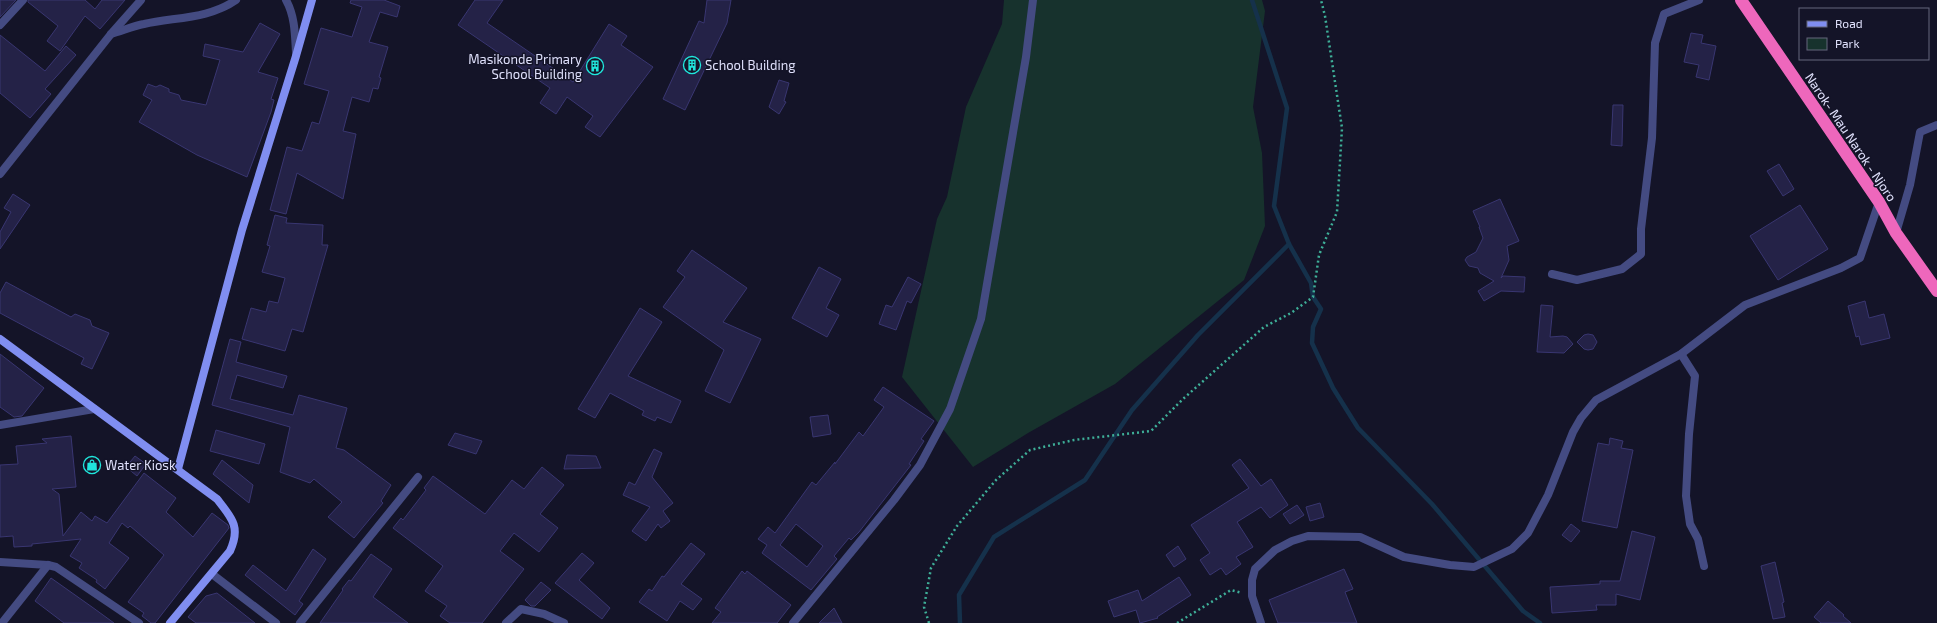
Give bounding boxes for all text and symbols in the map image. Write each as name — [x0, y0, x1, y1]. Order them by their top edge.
legend — [1799, 8, 1929, 60]
text: Road — [1835, 16, 1863, 30]
text: Park — [1835, 36, 1860, 50]
place label: Masikonde Primary School Building — [468, 51, 582, 82]
building icon: School Building — [682, 55, 702, 75]
building icon: Masikonde Primary School Building — [585, 56, 605, 76]
place label: School Building — [705, 57, 795, 73]
street label: Narok- Mau Narok - Njoro — [1802, 70, 1900, 204]
shop icon: Water Kiosk — [82, 455, 102, 475]
place label: Water Kiosk — [105, 457, 176, 473]

